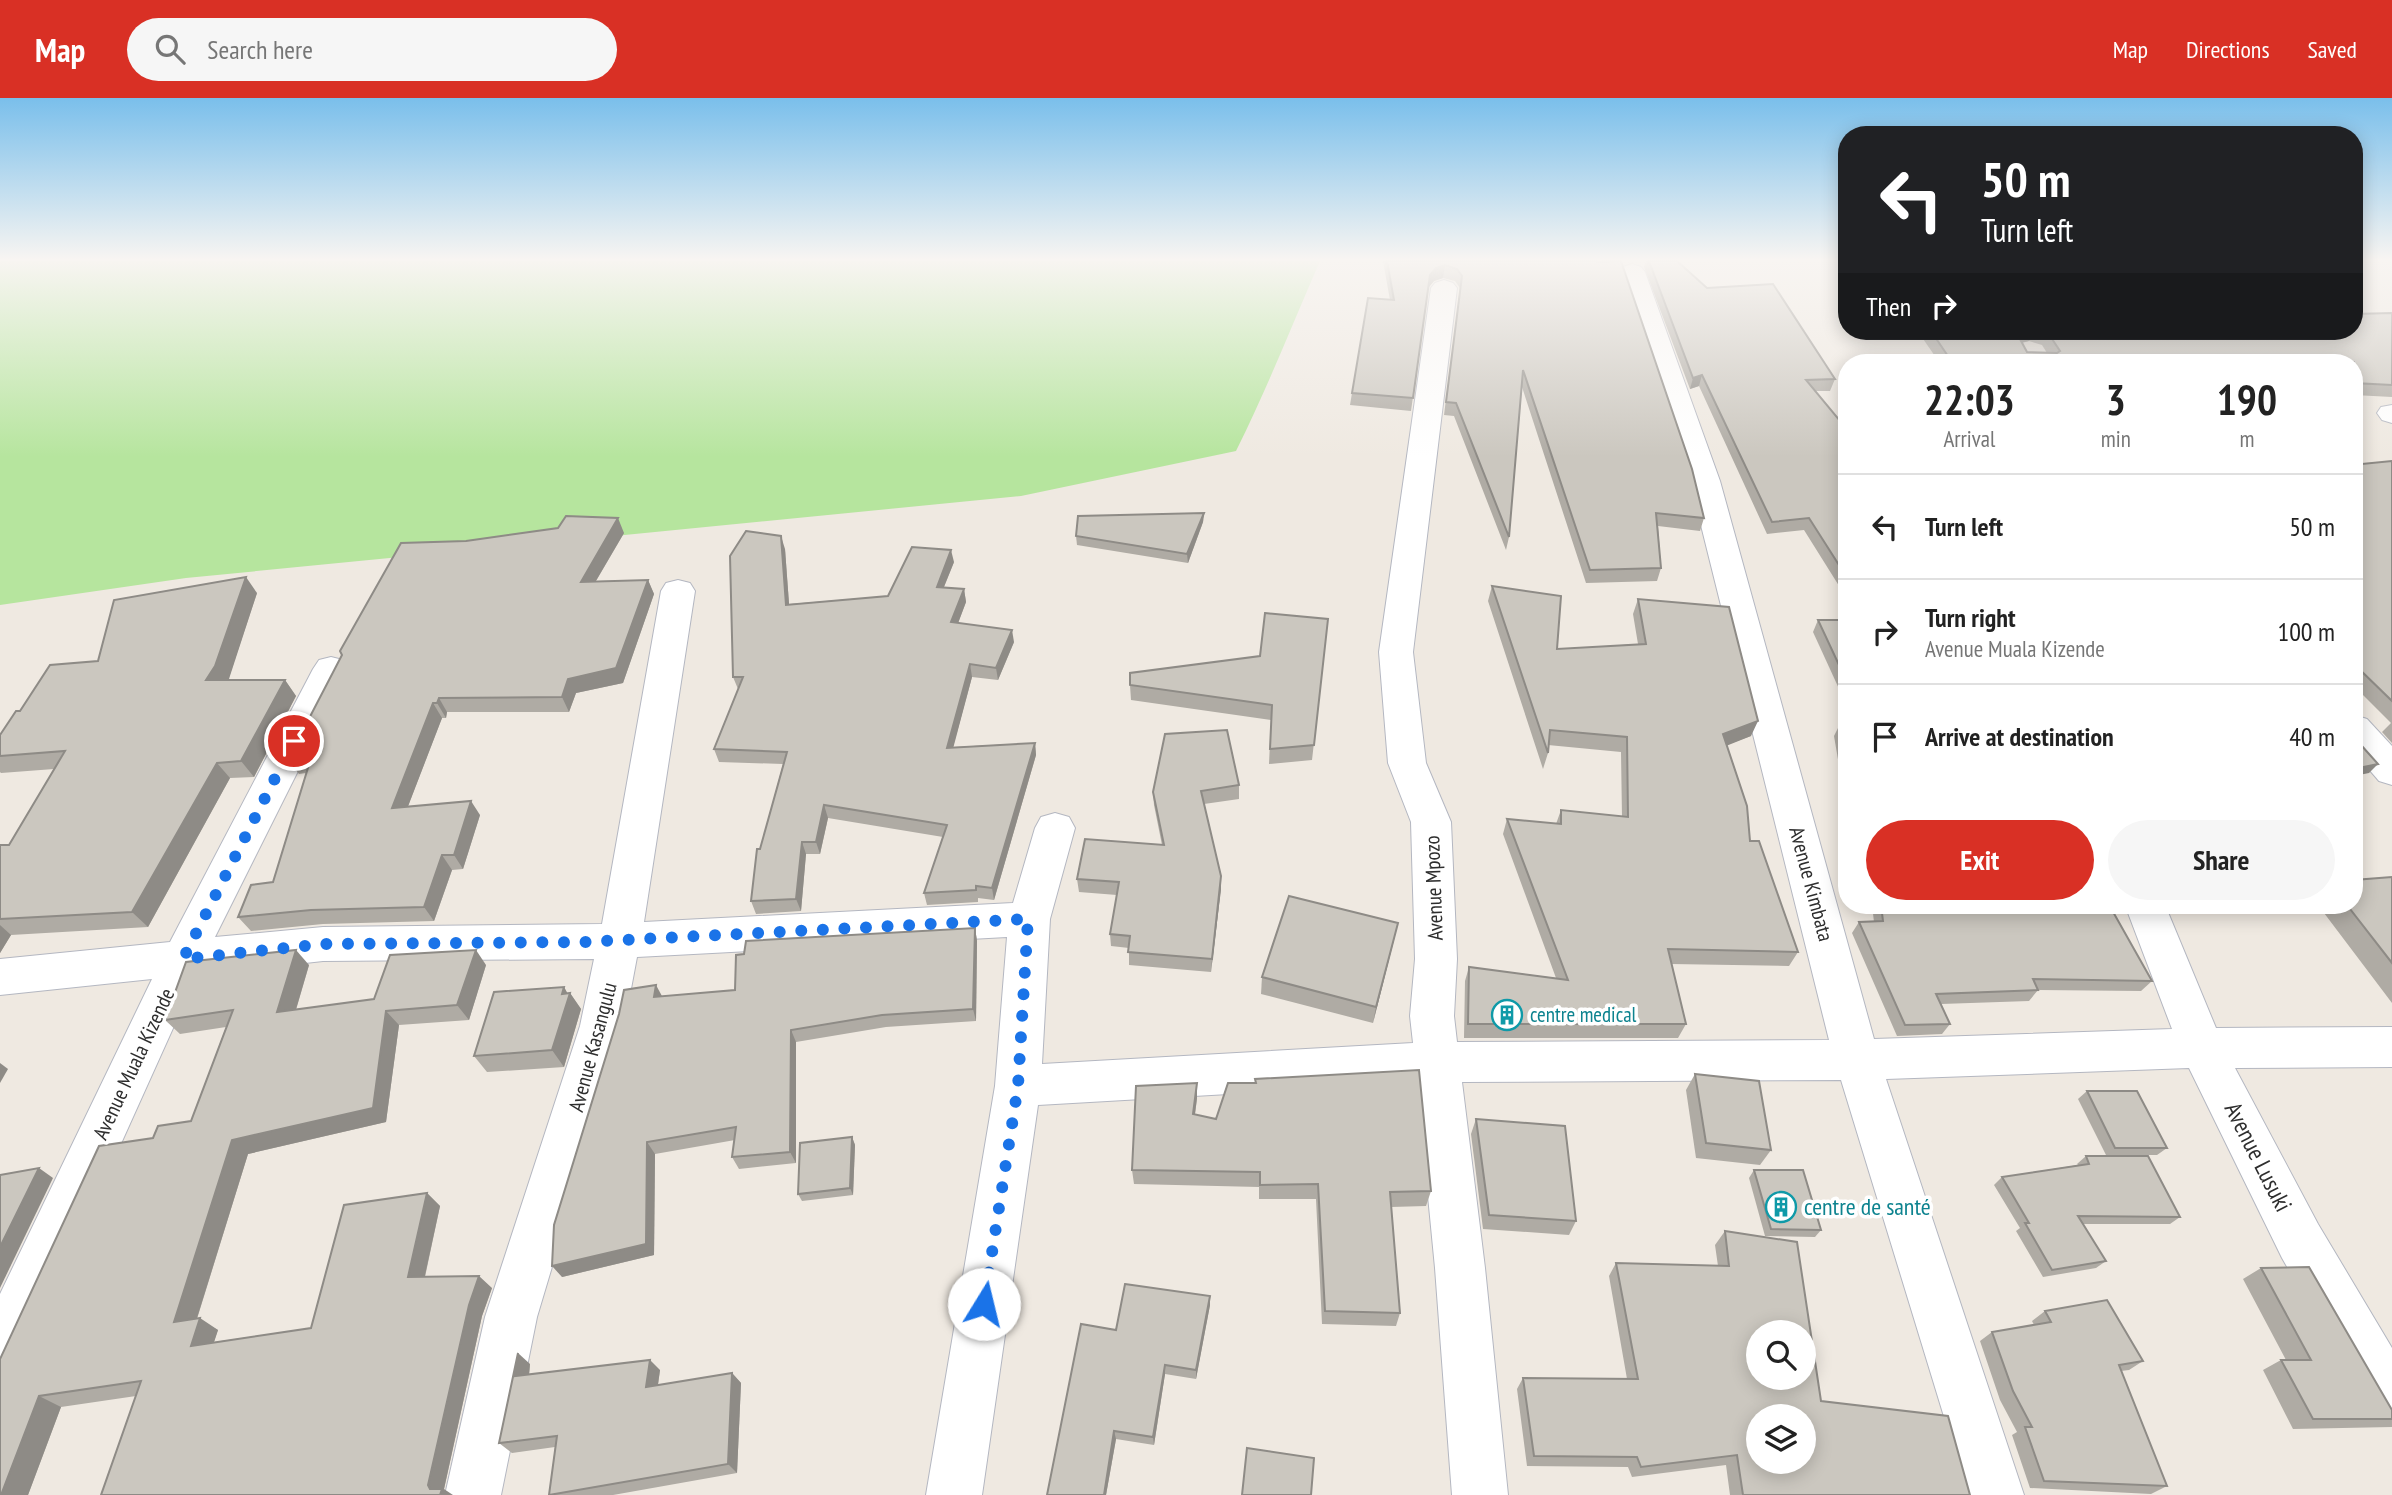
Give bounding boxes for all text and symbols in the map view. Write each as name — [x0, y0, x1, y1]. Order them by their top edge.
search box — [127, 18, 617, 81]
text: Map — [35, 28, 85, 71]
icon: search — [151, 30, 189, 68]
text: Search here — [207, 33, 313, 66]
text: Map — [2113, 34, 2148, 65]
text: Directions — [2186, 34, 2270, 65]
text: Saved — [2308, 34, 2357, 65]
text: 50 m — [1981, 147, 2070, 211]
icon: left — [1866, 154, 1957, 245]
text: Turn left — [1981, 209, 2073, 251]
icon: right — [1925, 287, 1963, 325]
text: Then — [1866, 290, 1911, 323]
text: 22:03 — [1924, 372, 2015, 427]
text: 3 — [2106, 372, 2126, 427]
text: 190 — [2217, 372, 2277, 427]
text: Arrival — [1943, 424, 1995, 453]
text: min — [2101, 424, 2131, 453]
text: m — [2239, 424, 2254, 453]
icon: left — [1866, 508, 1904, 546]
text: Turn left — [1925, 510, 2003, 543]
text: 50 m — [2289, 510, 2335, 543]
text: Turn right — [1925, 601, 2016, 634]
icon: right — [1866, 613, 1904, 651]
text: 100 m — [2277, 615, 2335, 648]
text: Avenue Muala Kizende — [1925, 634, 2105, 663]
pin — [264, 711, 324, 771]
icon: arrive — [1866, 718, 1904, 756]
text: Arrive at destination — [1925, 720, 2114, 753]
text: 40 m — [2289, 720, 2335, 753]
icon: arrive — [275, 722, 313, 760]
button: Exit — [1866, 820, 2094, 900]
button: Share — [2108, 820, 2335, 900]
street label: Avenue Kimbata — [1783, 823, 1840, 944]
street label: Avenue Mpozo — [1418, 835, 1449, 941]
street label: Avenue Kasangulu — [562, 979, 623, 1115]
street label: Avenue Muala Kizende — [87, 984, 180, 1144]
building icon: centre medical — [1490, 998, 1524, 1032]
place label: centre medical — [1530, 1001, 1637, 1028]
street label: Avenue Lusuki — [2218, 1097, 2299, 1217]
building icon: centre de santé — [1764, 1190, 1798, 1224]
place label: centre de santé — [1804, 1191, 1931, 1222]
position arrow — [947, 1267, 1021, 1341]
map controls — [1746, 1320, 1816, 1474]
button: search — [1746, 1320, 1816, 1390]
button: layers — [1746, 1404, 1816, 1474]

